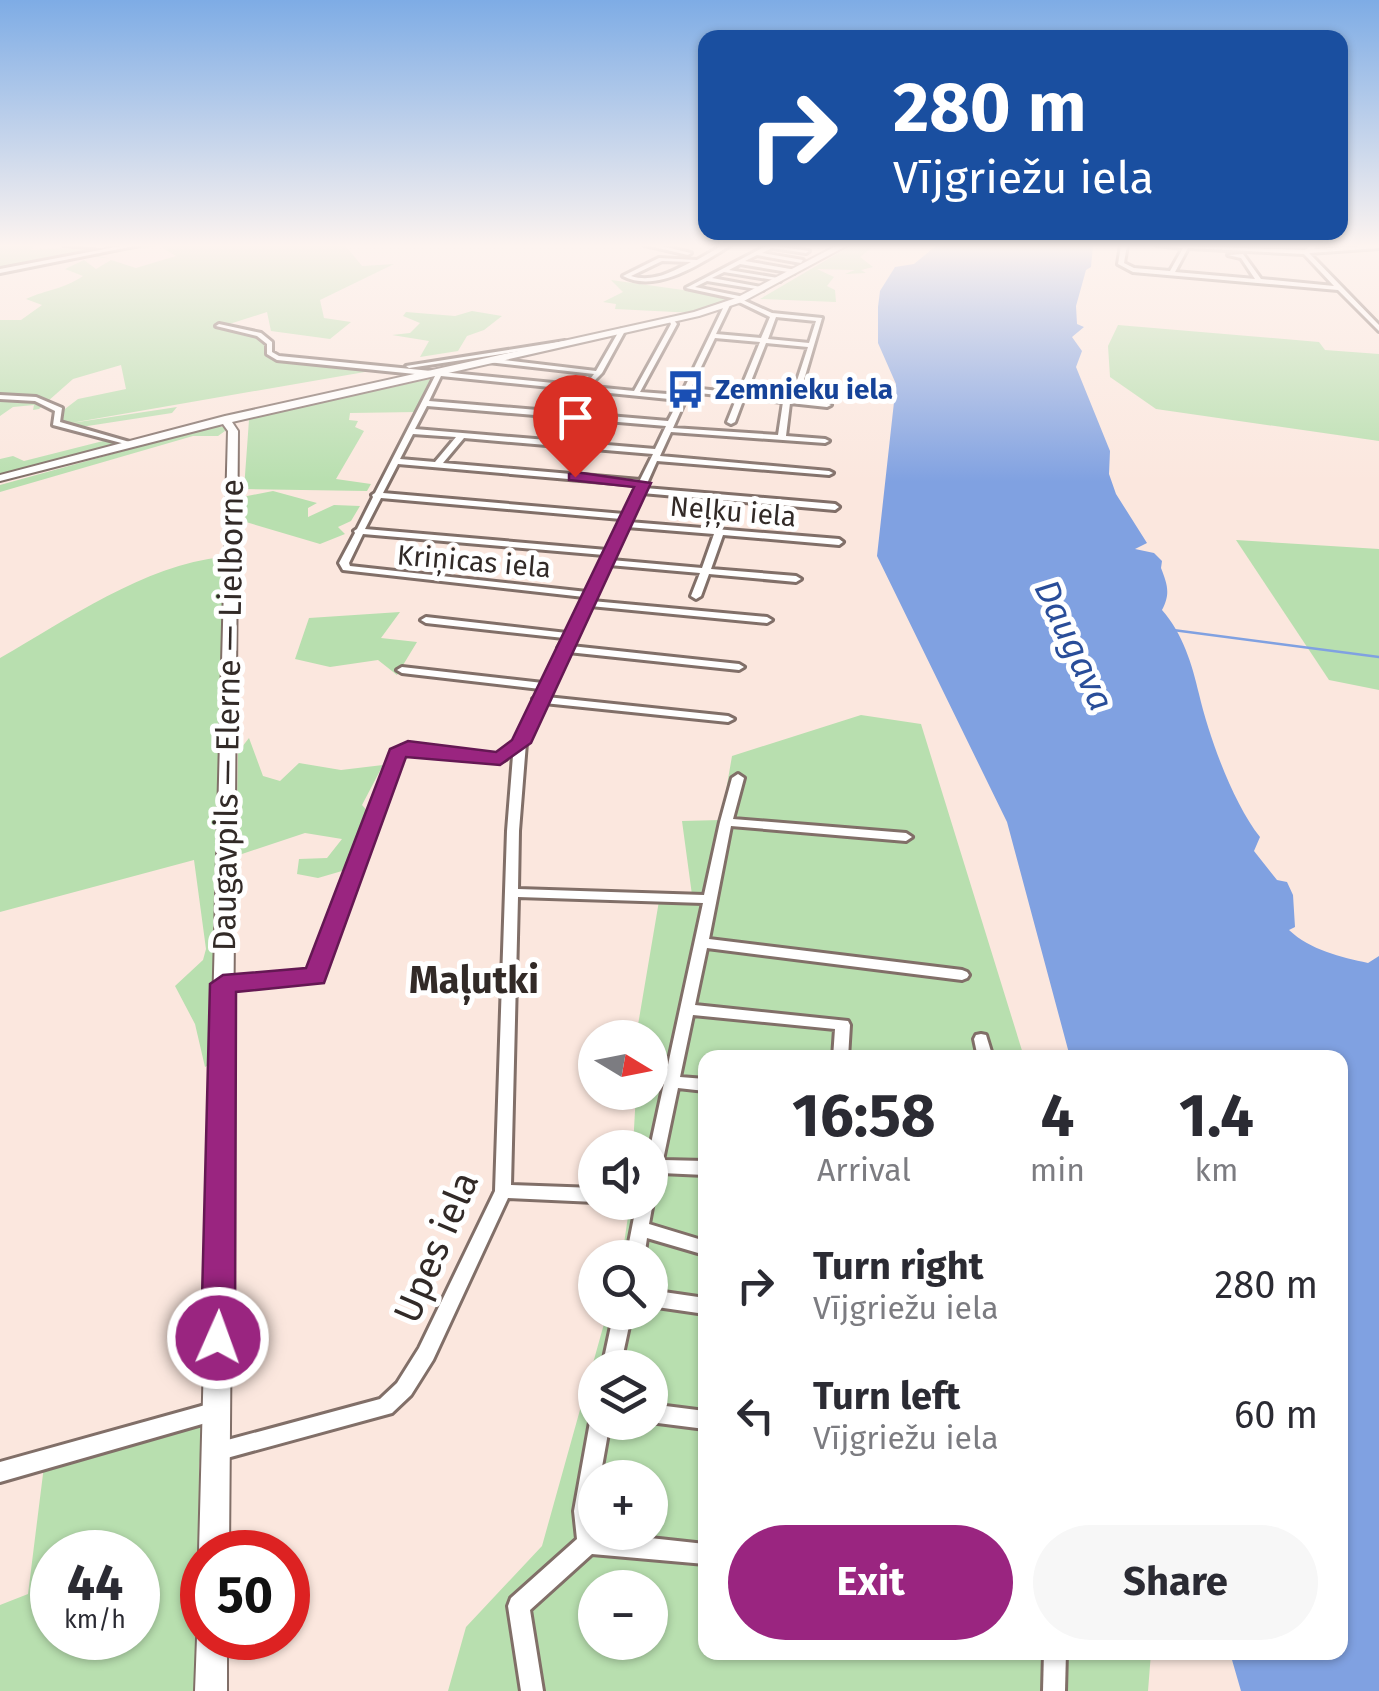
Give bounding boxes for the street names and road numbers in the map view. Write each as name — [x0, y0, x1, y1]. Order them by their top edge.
street label: Daugavpils — Elerne — Lielborne — [205, 479, 251, 951]
street label: Neļķu iela — [668, 490, 798, 535]
street label: Kriņicas iela — [395, 538, 552, 587]
street label: Upes iela — [384, 1165, 488, 1329]

